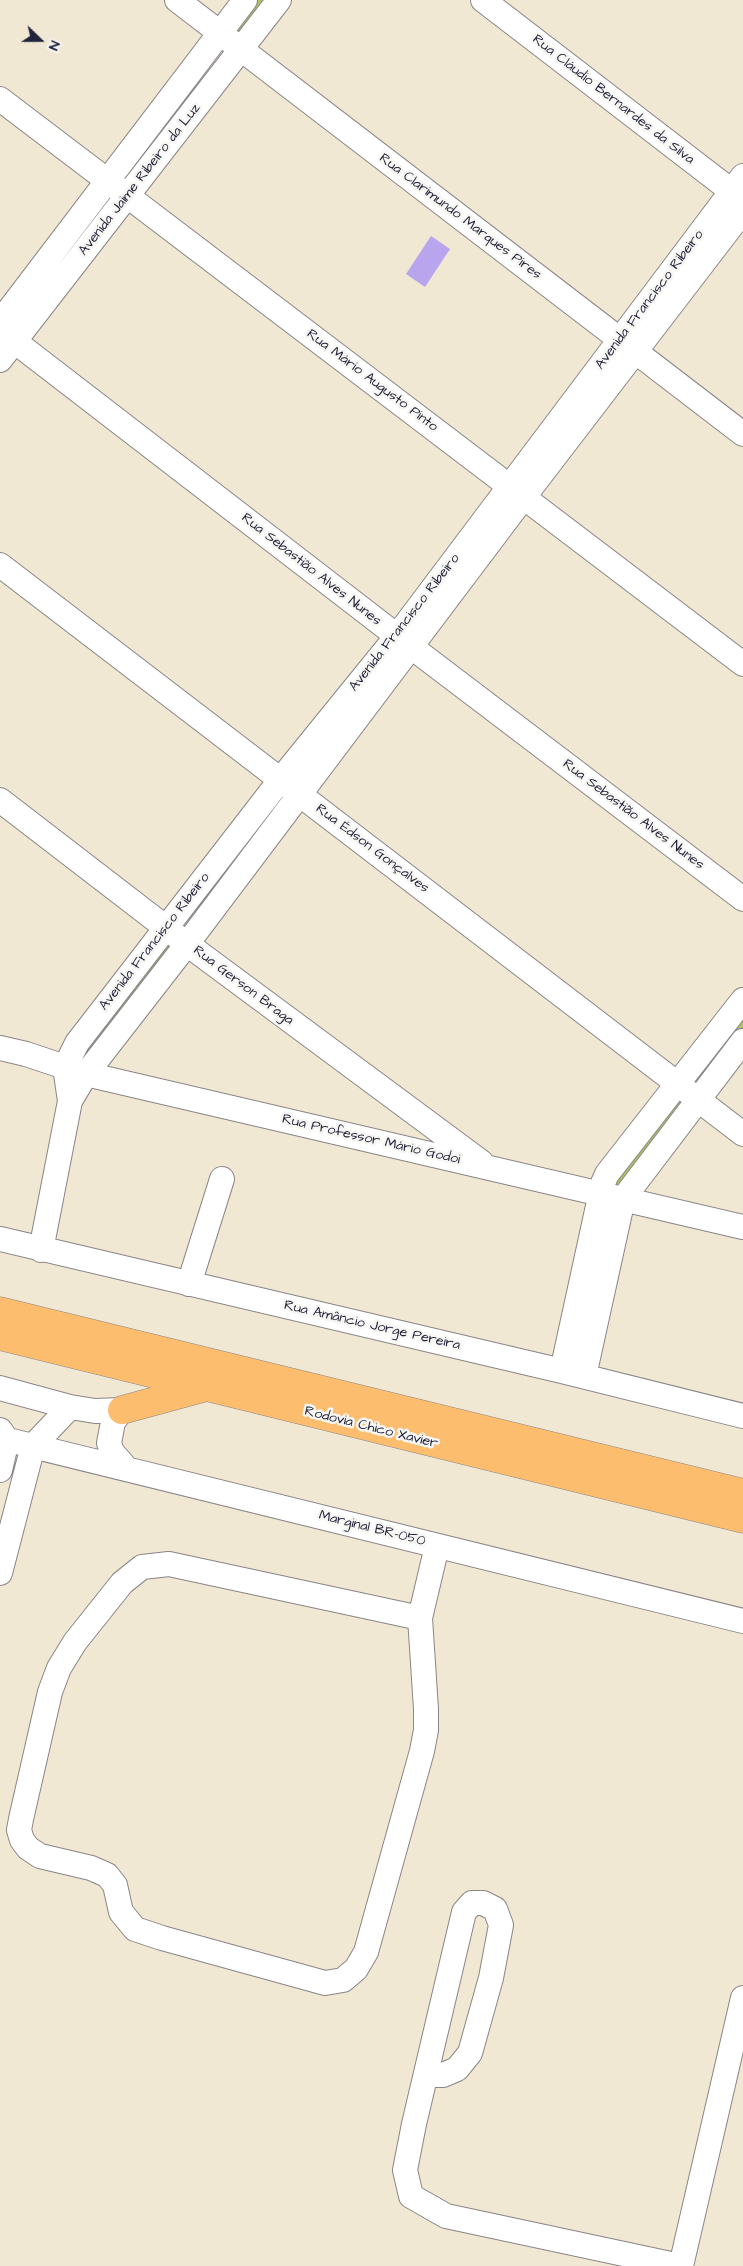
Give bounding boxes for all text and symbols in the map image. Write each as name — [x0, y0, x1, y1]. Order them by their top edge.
north arrow — [15, 15, 65, 65]
street label: Rua Cláudio Bernardes da Silva — [529, 31, 697, 169]
text: N — [43, 38, 65, 53]
street label: Avenida Jaime Ribeiro da Luz — [75, 101, 205, 259]
street label: Rua Clarimundo Marques Pires — [376, 150, 544, 284]
street label: Avenida Francisco Ribeiro — [592, 227, 708, 373]
street label: Rua Mário Augusto Pinto — [303, 326, 441, 436]
street label: Rua Sebastião Alves Nunes — [238, 510, 384, 630]
street label: Avenida Francisco Ribeiro — [346, 551, 464, 695]
street label: Rua Sebastião Alves Nunes — [559, 756, 707, 874]
street label: Rua Édson Gonçalves — [312, 801, 432, 897]
street label: Avenida Francisco Ribeiro — [96, 870, 214, 1014]
street label: Rua Gerson Braga — [189, 943, 297, 1029]
street label: Rua Professor Mário Godoi — [280, 1111, 462, 1169]
street label: Rua Amâncio Jorge Pereira — [282, 1298, 462, 1354]
street label: Rodovia Chico Xavier — [303, 1403, 439, 1453]
street label: Marginal BR-050 — [317, 1508, 427, 1550]

